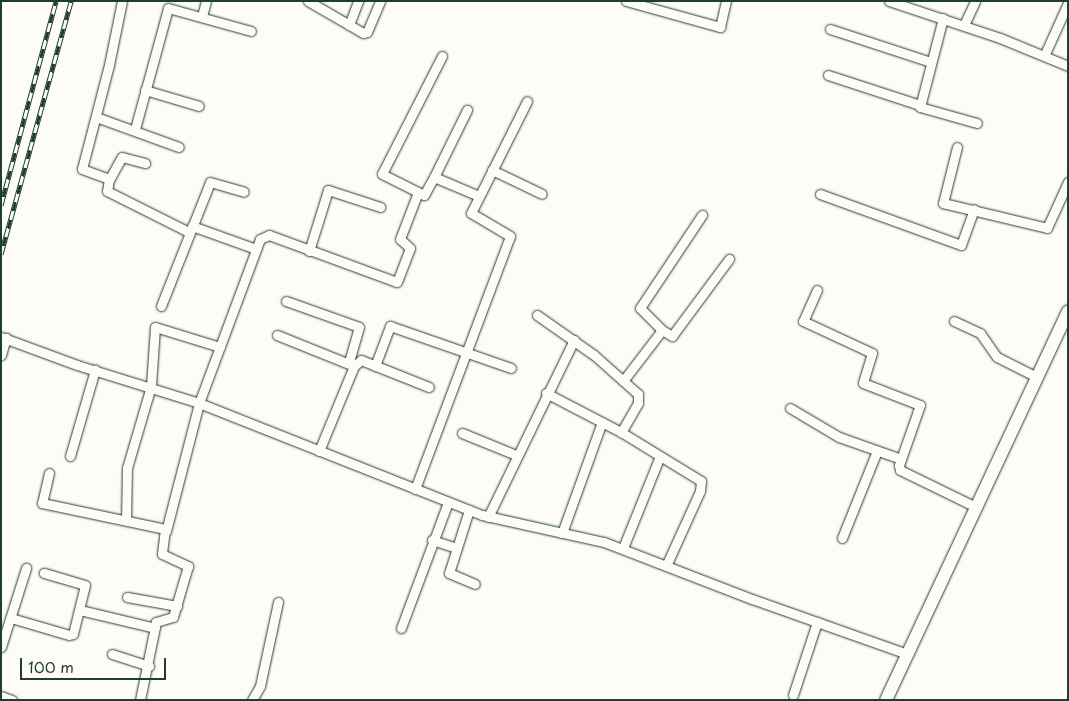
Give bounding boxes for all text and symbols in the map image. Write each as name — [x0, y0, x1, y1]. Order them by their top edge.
scale bar — [22, 648, 169, 680]
text: 100 m — [28, 655, 74, 678]

